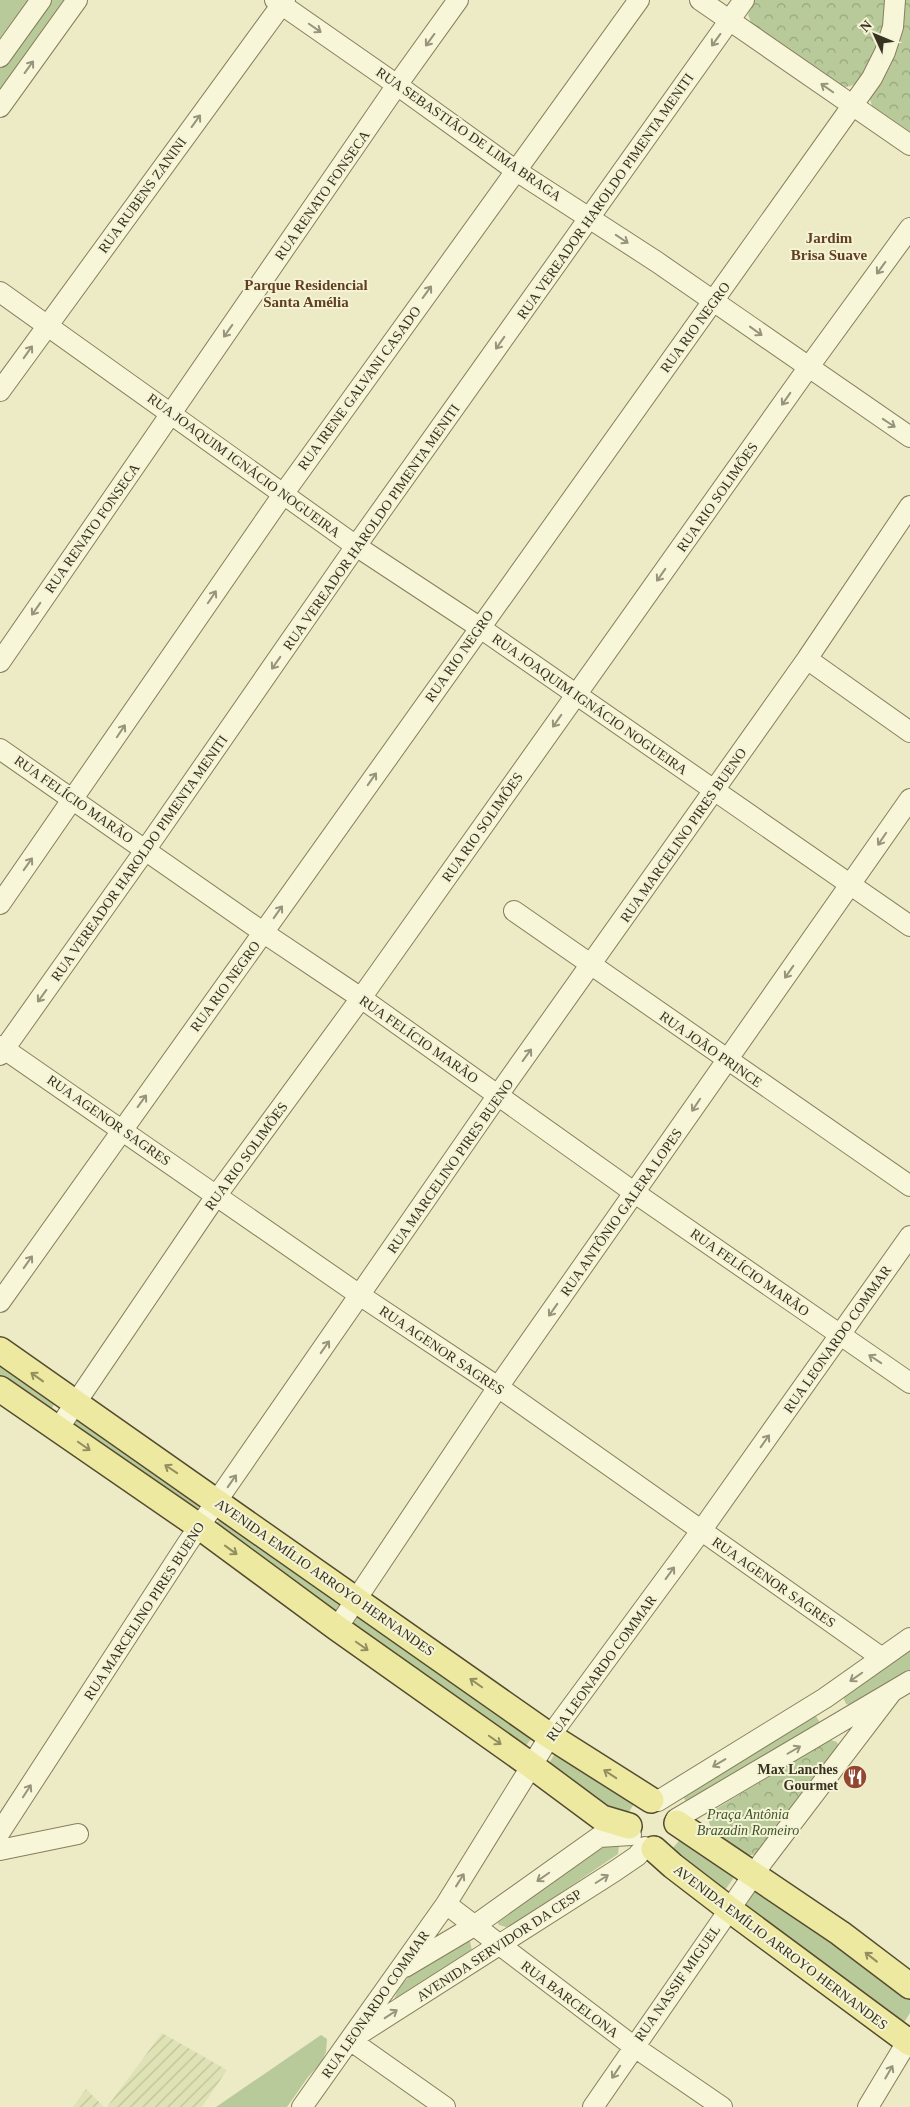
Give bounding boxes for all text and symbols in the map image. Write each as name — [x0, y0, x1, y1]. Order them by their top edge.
north arrow — [850, 10, 900, 60]
text: N — [857, 17, 875, 35]
one-way arrow — [308, 23, 322, 33]
one-way arrow — [425, 33, 435, 47]
one-way arrow — [711, 33, 721, 47]
one-way arrow — [23, 61, 34, 74]
street label: RUA SEBASTIÃO DE LIMA BRAGA — [373, 64, 565, 205]
street label: RUA VEREADOR HAROLDO PIMENTA MENITI — [514, 70, 697, 322]
one-way arrow — [820, 83, 834, 93]
one-way arrow — [191, 115, 201, 129]
street label: RUA RENATO FONSECA — [272, 127, 373, 263]
street label: RUA RUBENS ZANINI — [95, 134, 190, 256]
district label: Jardim Brisa Suave — [791, 230, 867, 263]
one-way arrow — [615, 233, 629, 244]
one-way arrow — [876, 261, 886, 275]
district label: Parque Residencial Santa Amélia — [244, 277, 368, 310]
street label: RUA RIO NEGRO — [658, 279, 733, 375]
one-way arrow — [422, 285, 432, 299]
street label: RUA IRENE GALVANI CASADO — [295, 303, 424, 473]
one-way arrow — [223, 324, 233, 338]
one-way arrow — [749, 326, 763, 336]
one-way arrow — [495, 336, 505, 350]
one-way arrow — [23, 345, 33, 359]
street label: RUA JOAQUIM IGNÁCIO NOGUEIRA — [144, 390, 344, 541]
one-way arrow — [781, 392, 791, 406]
street label: RUA VEREADOR HAROLDO PIMENTA MENITI — [280, 401, 463, 653]
one-way arrow — [882, 418, 896, 428]
street label: RUA RIO SOLIMÕES — [673, 439, 761, 555]
street label: RUA RENATO FONSECA — [42, 460, 143, 596]
one-way arrow — [656, 568, 666, 582]
one-way arrow — [207, 590, 218, 604]
one-way arrow — [31, 602, 41, 616]
street label: RUA RIO NEGRO — [422, 608, 497, 705]
street label: RUA JOAQUIM IGNÁCIO NOGUEIRA — [489, 630, 691, 778]
one-way arrow — [271, 655, 281, 669]
one-way arrow — [552, 714, 562, 728]
one-way arrow — [116, 724, 126, 738]
street label: RUA VEREADOR HAROLDO PIMENTA MENITI — [48, 732, 231, 984]
street label: RUA MARCELINO PIRES BUENO — [617, 745, 749, 925]
street label: RUA FELÍCIO MARÃO — [11, 752, 137, 846]
street label: RUA RIO SOLIMÕES — [438, 769, 526, 885]
one-way arrow — [367, 772, 377, 786]
one-way arrow — [877, 832, 888, 846]
one-way arrow — [23, 857, 33, 871]
one-way arrow — [273, 906, 284, 919]
street label: RUA RIO NEGRO — [188, 938, 263, 1034]
one-way arrow — [784, 965, 794, 979]
one-way arrow — [37, 989, 47, 1003]
street label: RUA FELÍCIO MARÃO — [356, 992, 482, 1086]
street label: RUA JOÃO PRINCE — [657, 1008, 765, 1090]
one-way arrow — [522, 1048, 532, 1062]
street label: RUA AGENOR SAGRES — [44, 1072, 173, 1169]
street label: RUA MARCELINO PIRES BUENO — [384, 1076, 516, 1256]
one-way arrow — [137, 1094, 147, 1108]
one-way arrow — [691, 1098, 701, 1112]
street label: RUA RIO SOLIMÕES — [201, 1099, 291, 1213]
street label: RUA ANTÔNIO GALERA LOPES — [557, 1125, 685, 1299]
street label: RUA FELÍCIO MARÃO — [687, 1225, 813, 1319]
one-way arrow — [23, 1255, 33, 1269]
street label: RUA LEONARDO COMMAR — [781, 1262, 895, 1416]
street label: RUA AGENOR SAGRES — [377, 1303, 507, 1398]
one-way arrow — [548, 1303, 558, 1317]
one-way arrow — [320, 1340, 330, 1354]
one-way arrow — [868, 1353, 882, 1364]
one-way arrow — [30, 1372, 44, 1382]
one-way arrow — [760, 1434, 770, 1448]
one-way arrow — [76, 1442, 90, 1452]
one-way arrow — [164, 1464, 178, 1474]
one-way arrow — [227, 1474, 237, 1488]
street label: AVENIDA EMÍLIO ARROYO HERNANDES — [212, 1495, 438, 1659]
street label: RUA MARCELINO PIRES BUENO — [81, 1520, 208, 1703]
street label: RUA AGENOR SAGRES — [709, 1534, 838, 1631]
one-way arrow — [224, 1545, 238, 1555]
one-way arrow — [665, 1566, 675, 1580]
street label: RUA LEONARDO COMMAR — [543, 1592, 660, 1744]
one-way arrow — [355, 1641, 369, 1651]
one-way arrow — [849, 1672, 863, 1682]
one-way arrow — [469, 1678, 483, 1688]
one-way arrow — [487, 1735, 501, 1745]
one-way arrow — [786, 1744, 800, 1754]
one-way arrow — [712, 1758, 726, 1768]
place label: Max Lanches Gourmet — [758, 1762, 839, 1793]
restaurant icon: Max Lanches Gourmet — [842, 1764, 868, 1790]
one-way arrow — [604, 1769, 618, 1779]
one-way arrow — [21, 1784, 32, 1798]
park label: Praça Antônia Brazadin Romeiro — [697, 1807, 799, 1838]
street label: AVENIDA EMÍLIO ARROYO HERNANDES — [671, 1861, 891, 2033]
one-way arrow — [536, 1872, 550, 1882]
one-way arrow — [456, 1874, 466, 1888]
one-way arrow — [595, 1874, 609, 1885]
street label: AVENIDA SERVIDOR DA CESP — [414, 1886, 585, 2004]
street label: RUA NASSIF MIGUEL — [632, 1922, 723, 2044]
street label: RUA LEONARDO COMMAR — [319, 1927, 433, 2081]
one-way arrow — [865, 1951, 878, 1962]
street label: RUA BARCELONA — [518, 1958, 622, 2041]
one-way arrow — [384, 2008, 398, 2018]
one-way arrow — [611, 2065, 621, 2079]
one-way arrow — [884, 2065, 894, 2079]

